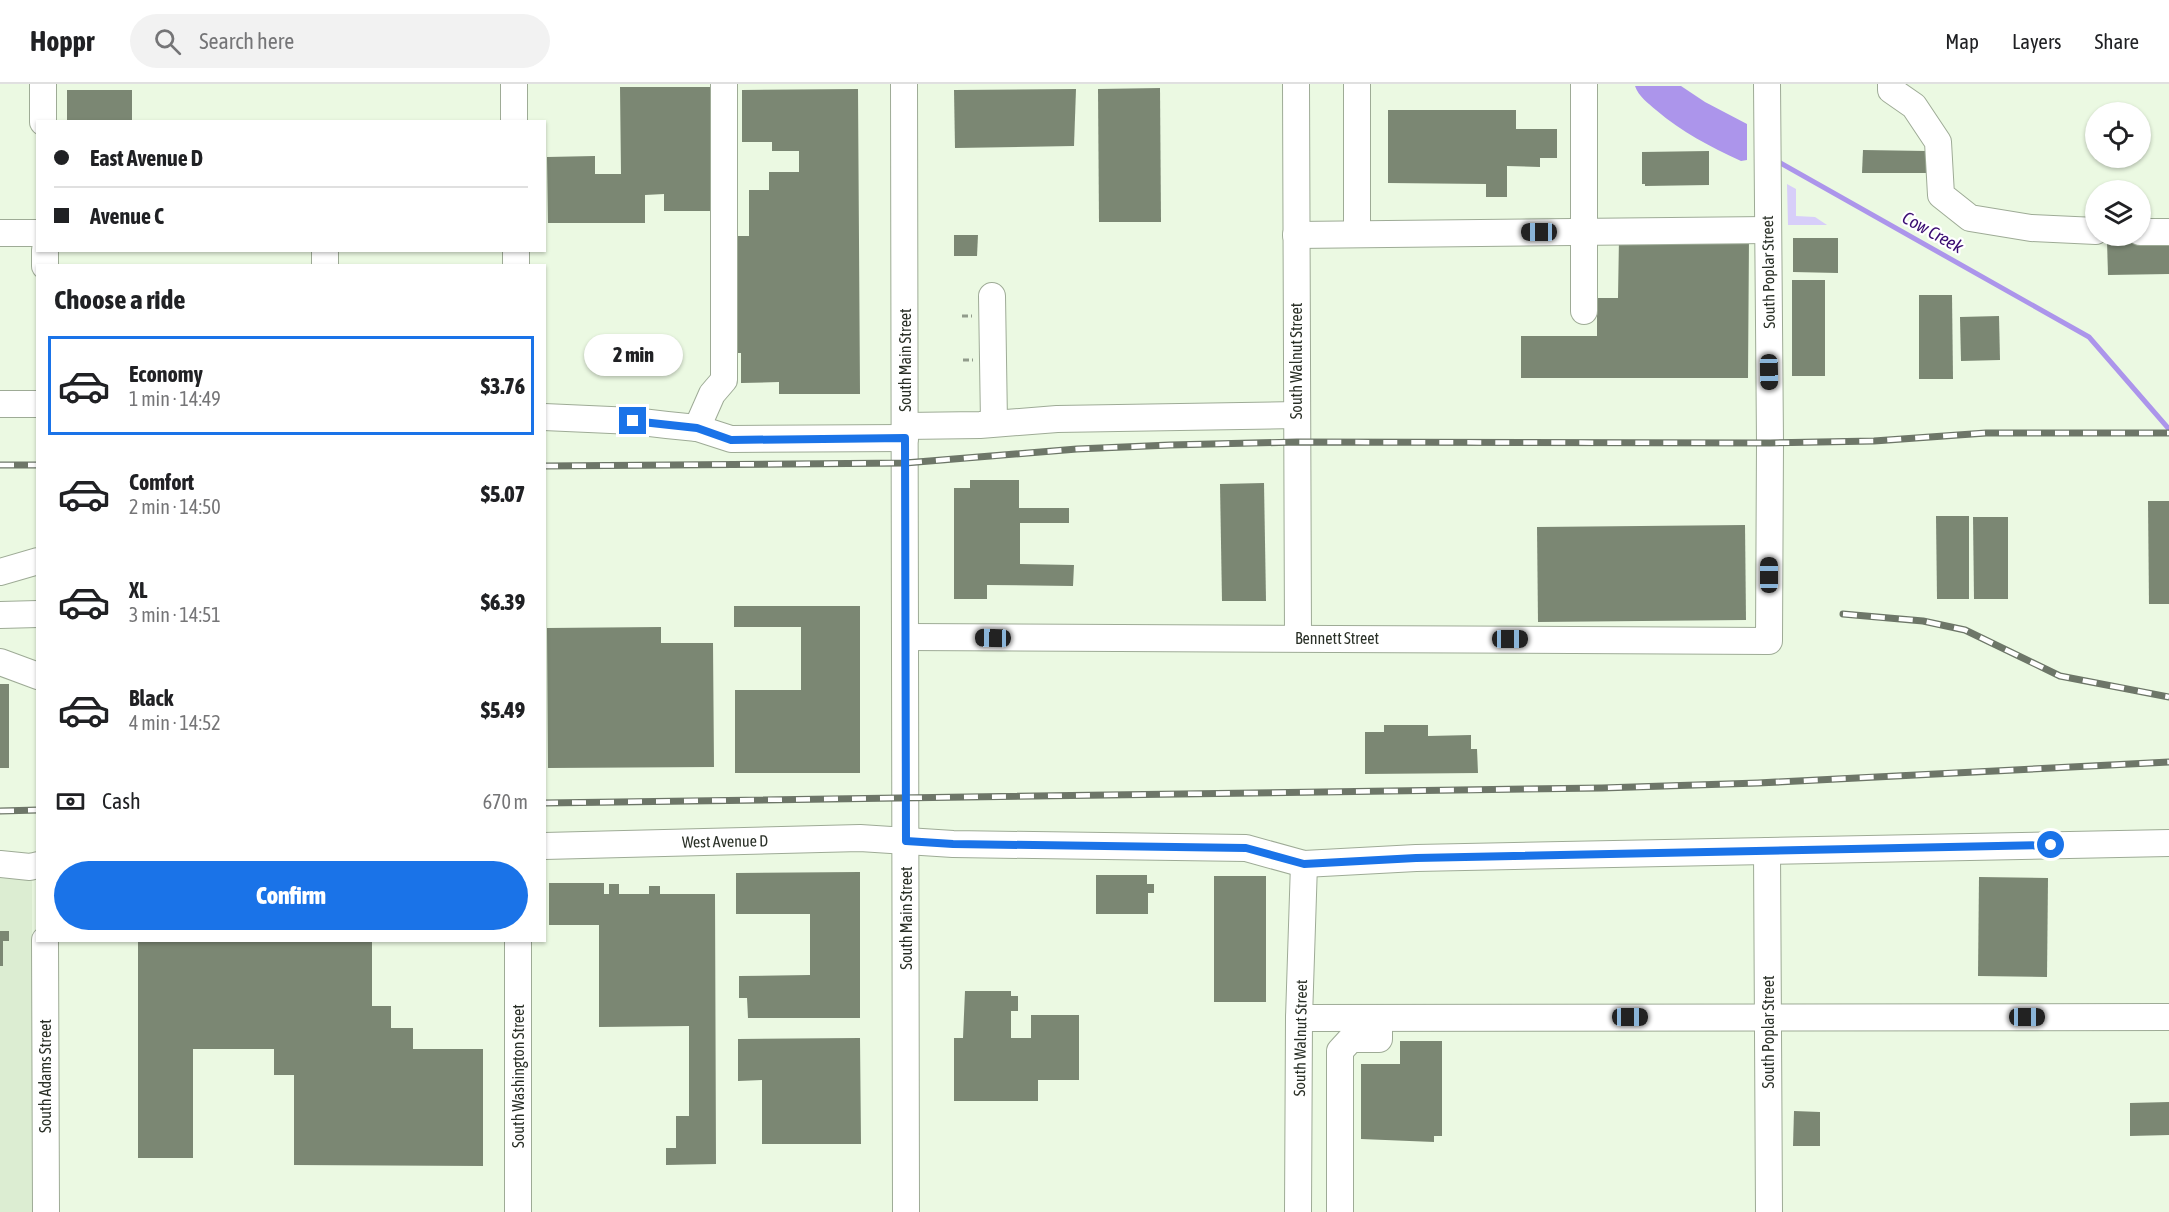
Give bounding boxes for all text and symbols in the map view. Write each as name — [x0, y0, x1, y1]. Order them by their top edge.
search box — [130, 14, 550, 68]
text: Hoppr — [30, 25, 94, 57]
icon: search — [151, 25, 184, 58]
text: Search here — [199, 28, 294, 54]
text: Map — [1945, 29, 1979, 53]
text: Layers — [2012, 29, 2062, 53]
text: Share — [2095, 29, 2139, 53]
map controls — [2085, 102, 2151, 246]
button: locate — [2085, 102, 2151, 168]
text: East Avenue D — [90, 145, 203, 171]
button: layers — [2085, 180, 2151, 246]
text: Avenue C — [90, 203, 164, 229]
water label: Cow Creek — [1899, 207, 1968, 258]
street label: South Poplar Street — [1758, 215, 1779, 329]
car — [1521, 223, 1557, 241]
text: Choose a ride — [54, 284, 186, 315]
street label: South Walnut Street — [1287, 302, 1305, 419]
street label: South Main Street — [896, 308, 914, 412]
callout: 2 min — [584, 334, 682, 376]
text: 2 min — [613, 343, 654, 366]
car — [1760, 354, 1778, 390]
icon: car — [57, 359, 111, 413]
text: Economy — [129, 361, 203, 387]
text: $3.76 — [481, 373, 525, 399]
text: 1 min · 14:49 — [129, 387, 221, 410]
route end — [619, 407, 646, 434]
icon: car — [57, 467, 111, 521]
text: Comfort — [129, 469, 194, 495]
text: $5.07 — [481, 481, 525, 507]
text: 2 min · 14:50 — [129, 495, 221, 518]
car — [1760, 557, 1778, 593]
icon: car — [57, 575, 111, 629]
text: XL — [129, 577, 147, 603]
text: $6.39 — [481, 589, 525, 615]
text: 3 min · 14:51 — [129, 603, 221, 626]
car — [975, 629, 1011, 647]
street label: Bennett Street — [1295, 629, 1379, 647]
car — [1492, 630, 1528, 648]
icon: car — [57, 683, 111, 737]
text: Black — [129, 685, 173, 711]
text: $5.49 — [481, 697, 525, 723]
text: 4 min · 14:52 — [129, 711, 221, 734]
icon: cash — [54, 785, 87, 818]
text: Cash — [102, 788, 141, 814]
text: 670 m — [483, 790, 528, 813]
street label: West Avenue D — [682, 831, 768, 851]
route start — [2037, 831, 2064, 858]
button: Confirm — [54, 861, 528, 930]
street label: South Main Street — [897, 866, 915, 970]
street label: South Poplar Street — [1759, 975, 1778, 1089]
street label: South Walnut Street — [1290, 979, 1310, 1097]
street label: South Washington Street — [509, 1004, 528, 1148]
car — [1612, 1008, 1648, 1026]
car — [2009, 1008, 2045, 1026]
street label: South Adams Street — [36, 1019, 54, 1133]

